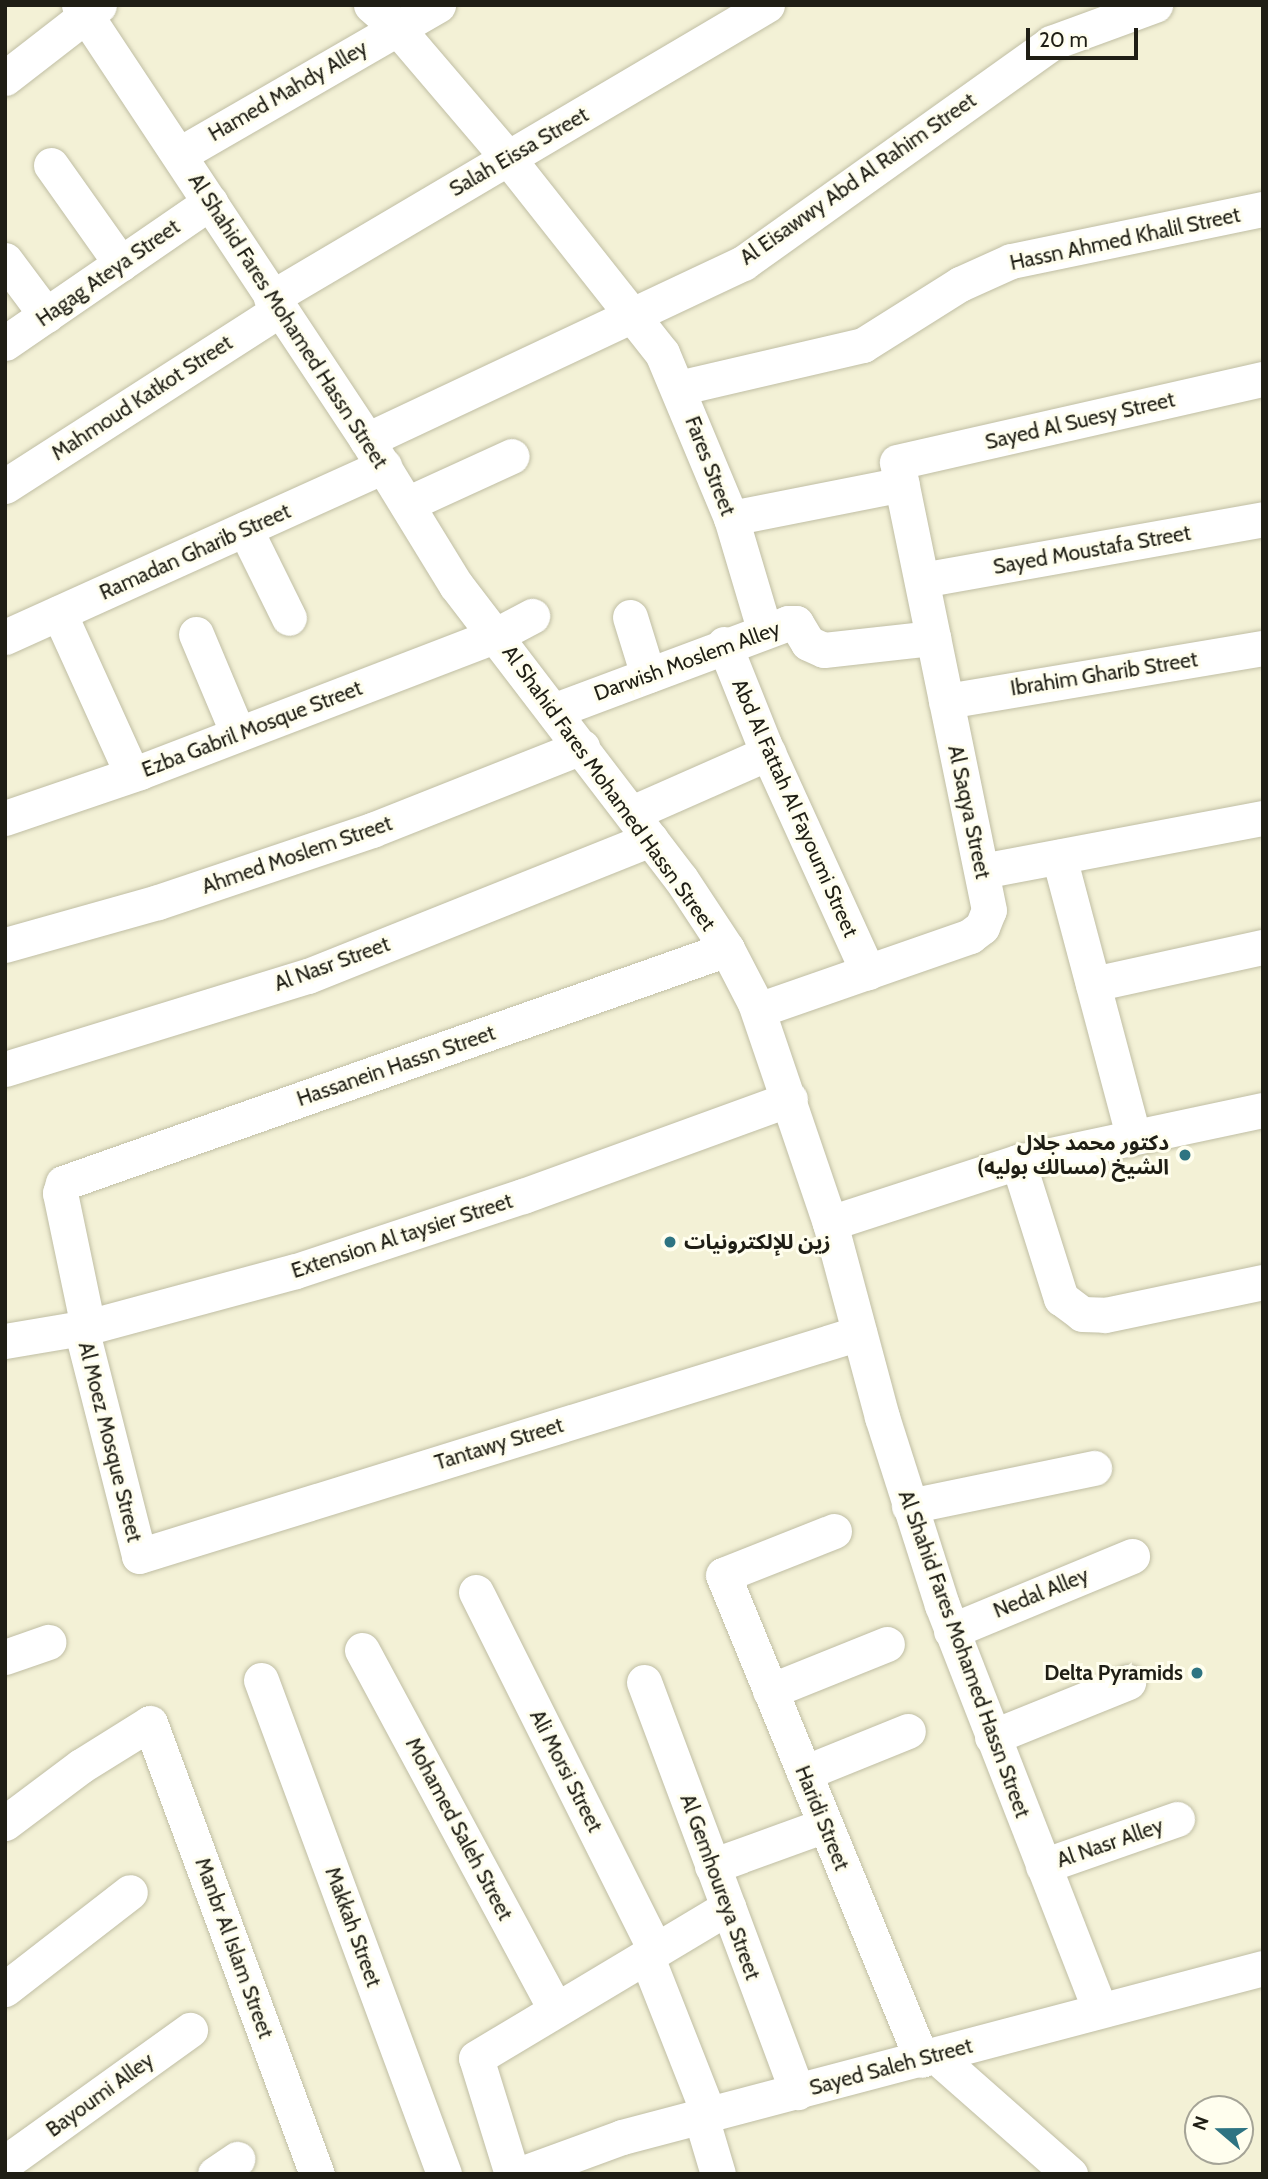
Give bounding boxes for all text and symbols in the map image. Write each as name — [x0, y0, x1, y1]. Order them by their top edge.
scale bar — [1030, 14, 1142, 58]
text: 20 m — [1039, 27, 1088, 52]
street label: Hamed Mahdy Alley — [204, 35, 372, 147]
street label: Al Eisawwy Abd Al Rahim Street — [735, 88, 981, 270]
street label: Salah Eissa Street — [445, 102, 593, 202]
street label: Al Shahid Fares Mohamed Hassn Street — [183, 169, 393, 473]
street label: Hassn Ahmed Khalil Street — [1008, 202, 1242, 276]
street label: Hagag Ateya Street — [31, 214, 185, 332]
street label: Mahmoud Katkot Street — [47, 330, 237, 466]
street label: Sayed Al Suesy Street — [983, 387, 1177, 455]
street label: Fares Street — [680, 413, 740, 519]
street label: Ramadan Gharib Street — [96, 499, 294, 605]
street label: Sayed Moustafa Street — [991, 520, 1193, 580]
street label: Darwish Moslem Alley — [591, 616, 783, 706]
street label: Al Shahid Fares Mohamed Hassn Street — [497, 640, 721, 936]
street label: Ibrahim Gharib Street — [1009, 647, 1199, 701]
street label: Ezba Gabril Mosque Street — [138, 675, 366, 783]
street label: Abd Al Fattah Al Fayoumi Street — [727, 675, 863, 941]
street label: Al Saqya Street — [943, 743, 995, 881]
street label: Ahmed Moslem Street — [199, 811, 395, 899]
street label: Al Nasr Street — [271, 931, 393, 997]
street label: Hassanein Hassn Street — [294, 1020, 498, 1112]
place label: دكتور محمد جلال الشيخ (مسالك بوليه) — [977, 1130, 1169, 1180]
marker: دكتور محمد جلال الشيخ (مسالك بوليه) — [1175, 1145, 1195, 1165]
street label: Extension Al taysier Street — [288, 1188, 516, 1284]
place label: زين للإلكترونيات — [684, 1229, 830, 1255]
marker: زين للإلكترونيات — [662, 1234, 678, 1250]
street label: Al Moez Mosque Street — [73, 1339, 147, 1545]
street label: Tantawy Street — [432, 1413, 566, 1475]
street label: Al Shahid Fares Mohamed Hassn Street — [893, 1487, 1035, 1821]
street label: Nedal Alley — [990, 1562, 1092, 1624]
place label: Delta Pyramids — [1044, 1660, 1183, 1686]
marker: Delta Pyramids — [1189, 1665, 1205, 1681]
street label: Ali Morsi Street — [524, 1706, 608, 1836]
street label: Mohamed Saleh Street — [400, 1733, 518, 1925]
street label: Haridi Street — [790, 1762, 854, 1874]
street label: Al Gemhoureya Street — [675, 1791, 765, 1983]
street label: Al Nasr Alley — [1053, 1813, 1167, 1873]
street label: Manbr Al Islam Street — [190, 1854, 278, 2042]
street label: Makkah Street — [320, 1864, 386, 1990]
street label: Sayed Saleh Street — [807, 2033, 975, 2101]
street label: Bayoumi Alley — [41, 2048, 159, 2142]
north arrow — [1184, 2095, 1254, 2165]
text: N — [1188, 2113, 1214, 2134]

